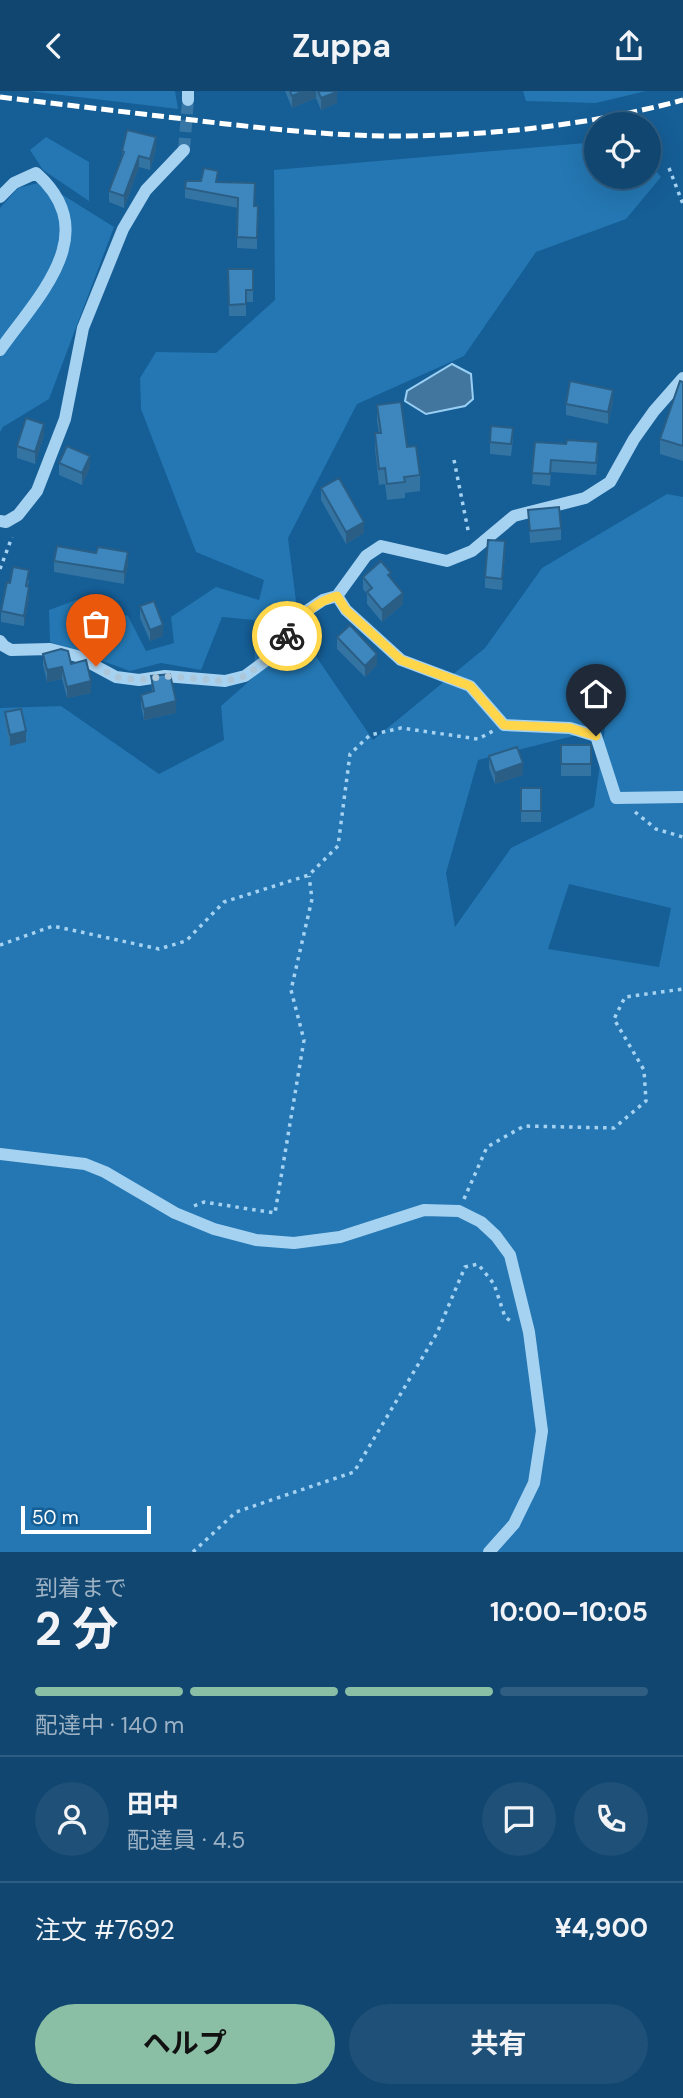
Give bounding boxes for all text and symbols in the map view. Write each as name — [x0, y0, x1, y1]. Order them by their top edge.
text: Zuppa — [292, 25, 391, 67]
icon: back — [35, 27, 73, 65]
icon: share — [610, 27, 648, 65]
map controls — [584, 112, 661, 189]
button: locate — [584, 112, 661, 189]
pin — [66, 594, 126, 666]
courier — [252, 601, 322, 671]
icon: bag — [77, 605, 115, 643]
icon: bike — [268, 617, 306, 655]
pin — [566, 664, 626, 736]
icon: home — [577, 675, 615, 713]
scale bar — [21, 1503, 150, 1535]
text: 50 m — [32, 1505, 79, 1530]
text: 到着まで — [35, 1573, 127, 1603]
text: 10:00–10:05 — [490, 1595, 648, 1629]
text: 2 分 — [35, 1599, 118, 1659]
text: 配達中 · 140 m — [35, 1710, 184, 1740]
button: person — [35, 1782, 109, 1856]
button: chat — [482, 1782, 556, 1856]
button: phone — [574, 1782, 648, 1856]
text: 田中 — [127, 1787, 179, 1821]
text: 配達員 · 4.5 — [127, 1825, 245, 1855]
text: ¥4,900 — [555, 1911, 648, 1945]
text: 注文 #7692 — [35, 1913, 175, 1947]
button: ヘルプ — [35, 2004, 335, 2084]
button: 共有 — [349, 2004, 648, 2084]

